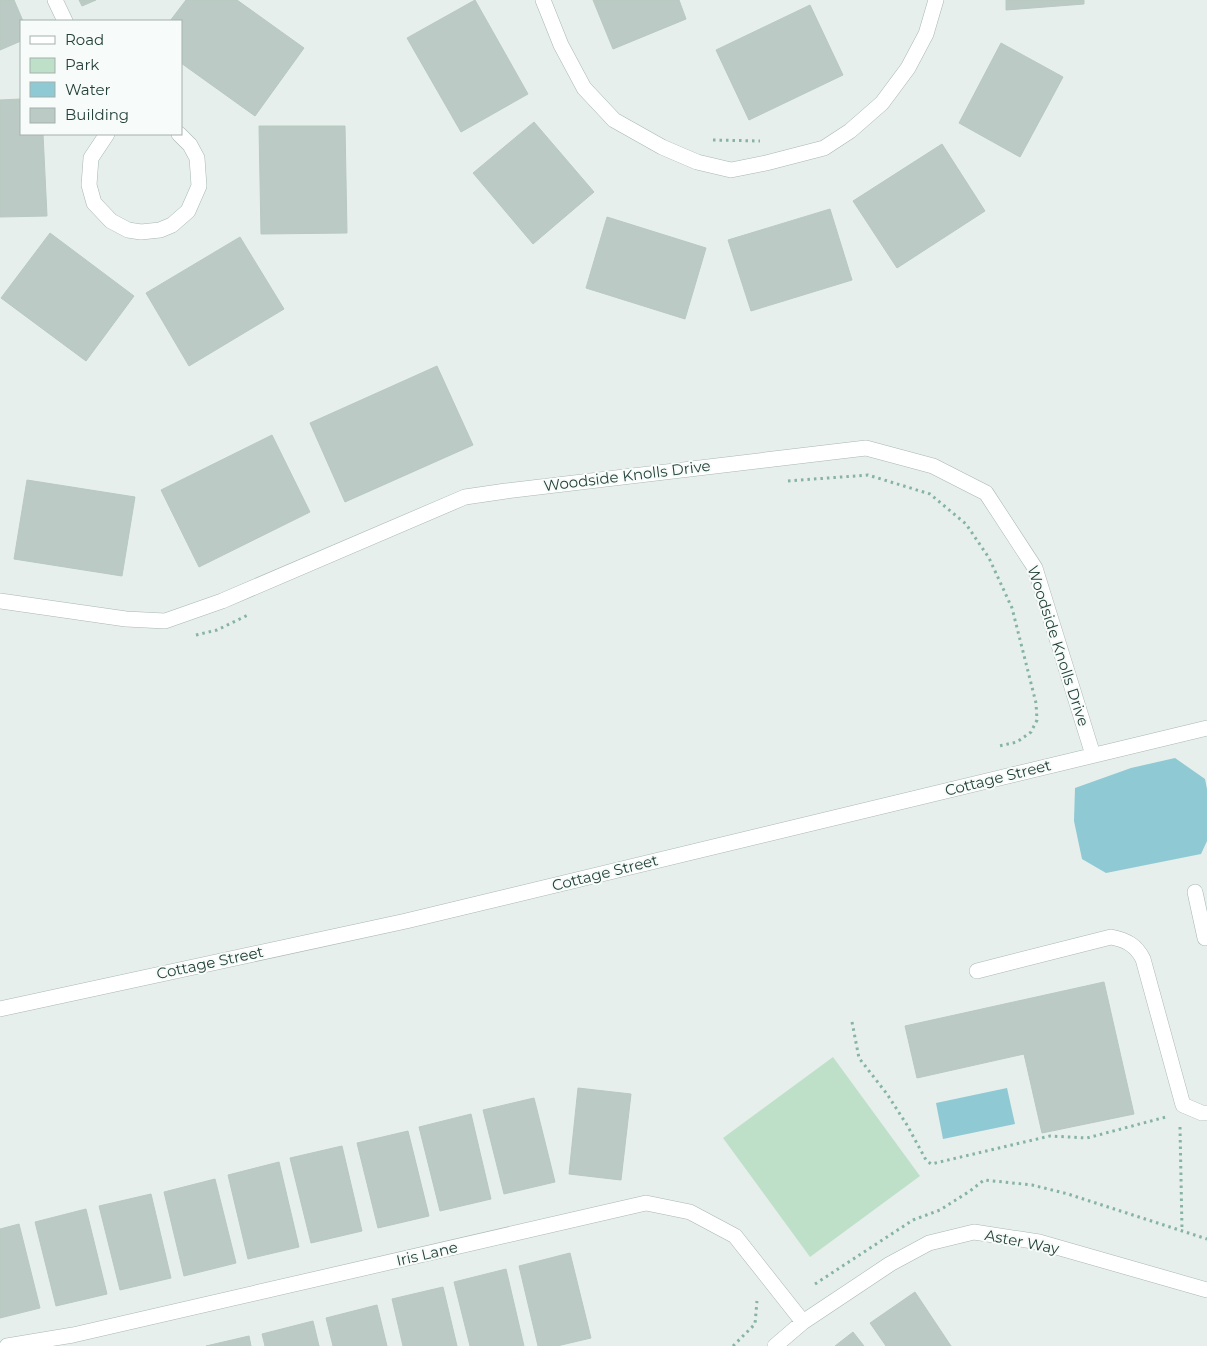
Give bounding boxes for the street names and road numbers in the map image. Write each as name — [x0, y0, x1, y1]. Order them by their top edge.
street label: Woodside Knolls Drive — [542, 456, 711, 495]
street label: Woodside Knolls Drive — [1023, 563, 1093, 729]
street label: Cottage Street — [943, 755, 1053, 800]
street label: Cottage Street — [550, 850, 660, 895]
street label: Cottage Street — [155, 942, 265, 983]
street label: Aster Way — [983, 1225, 1062, 1258]
street label: Iris Lane — [394, 1237, 460, 1270]

